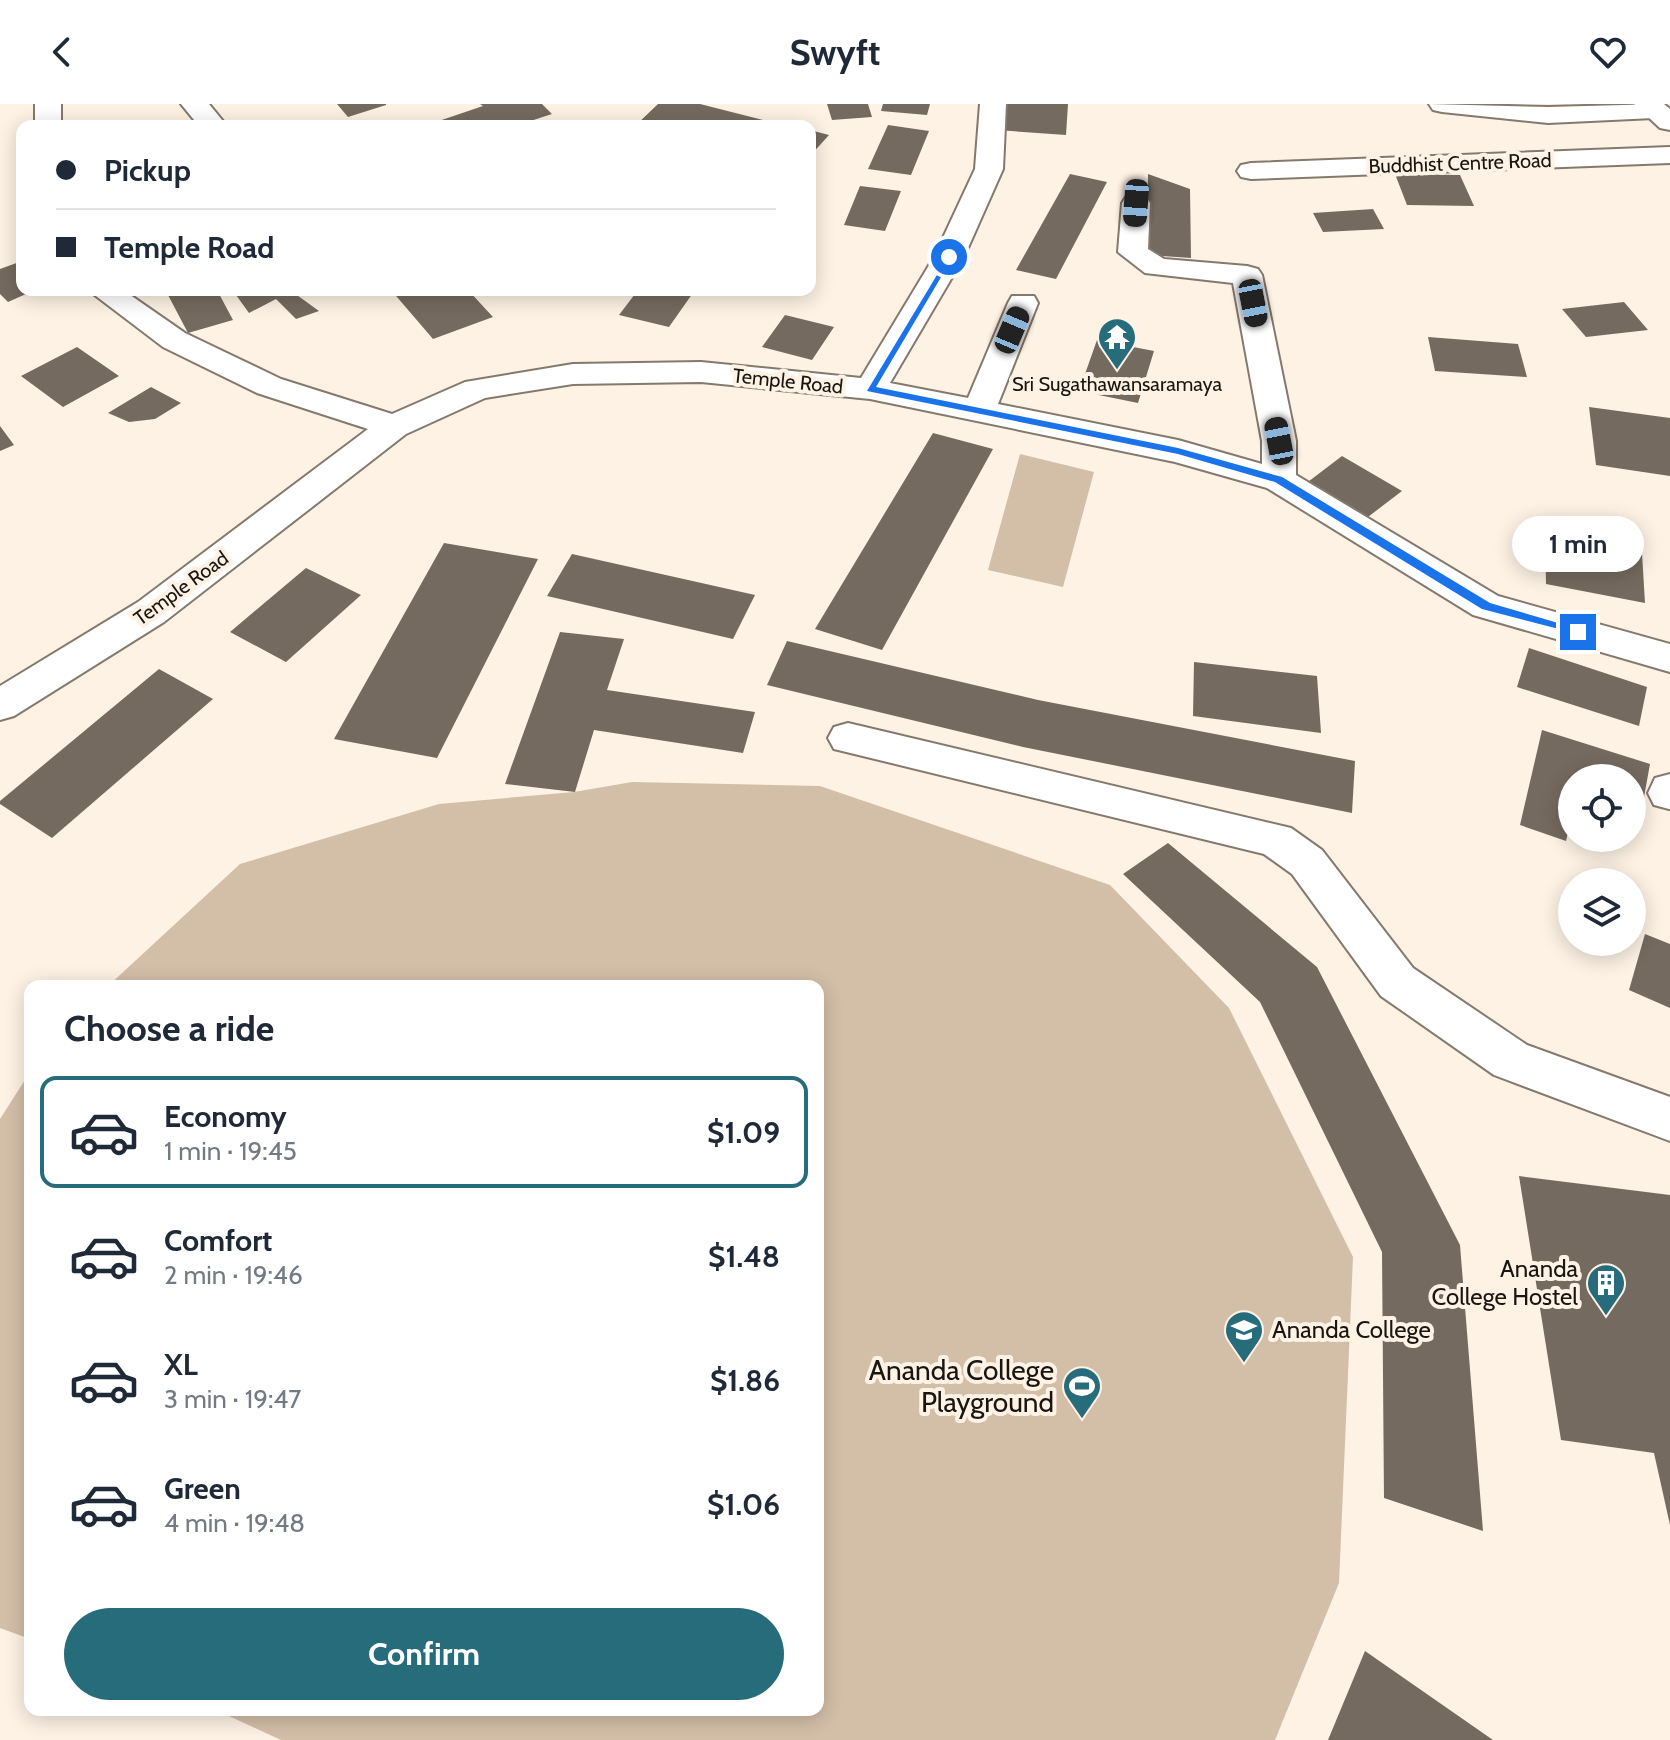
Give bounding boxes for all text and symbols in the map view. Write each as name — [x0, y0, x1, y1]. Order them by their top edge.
icon: back — [40, 30, 84, 74]
text: Swyft — [790, 30, 880, 74]
icon: heart — [1586, 30, 1630, 74]
street label: Buddhist Centre Road — [1368, 148, 1552, 178]
text: Pickup — [104, 152, 191, 189]
car — [1122, 178, 1150, 228]
text: Temple Road — [104, 229, 274, 266]
route start — [931, 239, 967, 275]
car — [1237, 277, 1269, 329]
car — [992, 303, 1032, 357]
temple icon: Sri Sugathawansaramaya — [1096, 316, 1138, 371]
street label: Temple Road — [732, 363, 844, 399]
place label: Sri Sugathawansaramaya — [1012, 372, 1222, 396]
car — [1263, 415, 1295, 467]
callout: 1 min — [1512, 516, 1644, 572]
text: 1 min — [1549, 528, 1607, 560]
street label: Temple Road — [129, 546, 233, 630]
route end — [1560, 614, 1596, 650]
map controls — [1558, 764, 1646, 956]
button: locate — [1558, 764, 1646, 852]
button: layers — [1558, 868, 1646, 956]
text: Choose a ride — [64, 1006, 274, 1050]
icon: car — [68, 1096, 140, 1168]
text: Economy — [164, 1098, 287, 1135]
text: $1.09 — [707, 1114, 780, 1151]
text: 1 min · 19:45 — [164, 1135, 297, 1167]
icon: car — [68, 1220, 140, 1292]
text: Comfort — [164, 1222, 272, 1259]
text: $1.48 — [708, 1238, 780, 1275]
place label: Ananda College Hostel — [1432, 1254, 1578, 1311]
text: 2 min · 19:46 — [164, 1259, 303, 1291]
building icon: Ananda College Hostel — [1585, 1262, 1627, 1317]
school or university icon: Ananda College — [1223, 1309, 1265, 1364]
place label: Ananda College — [1272, 1315, 1431, 1344]
icon: car — [68, 1344, 140, 1416]
text: XL — [164, 1346, 198, 1383]
place label: Ananda College Playground — [869, 1353, 1054, 1419]
text: $1.86 — [710, 1362, 780, 1399]
sports icon: Ananda College Playground — [1061, 1365, 1103, 1420]
text: 3 min · 19:47 — [164, 1383, 301, 1415]
icon: car — [68, 1468, 140, 1540]
text: Green — [164, 1470, 241, 1507]
text: $1.06 — [707, 1486, 780, 1523]
text: 4 min · 19:48 — [164, 1507, 305, 1539]
button: Confirm — [64, 1608, 784, 1700]

